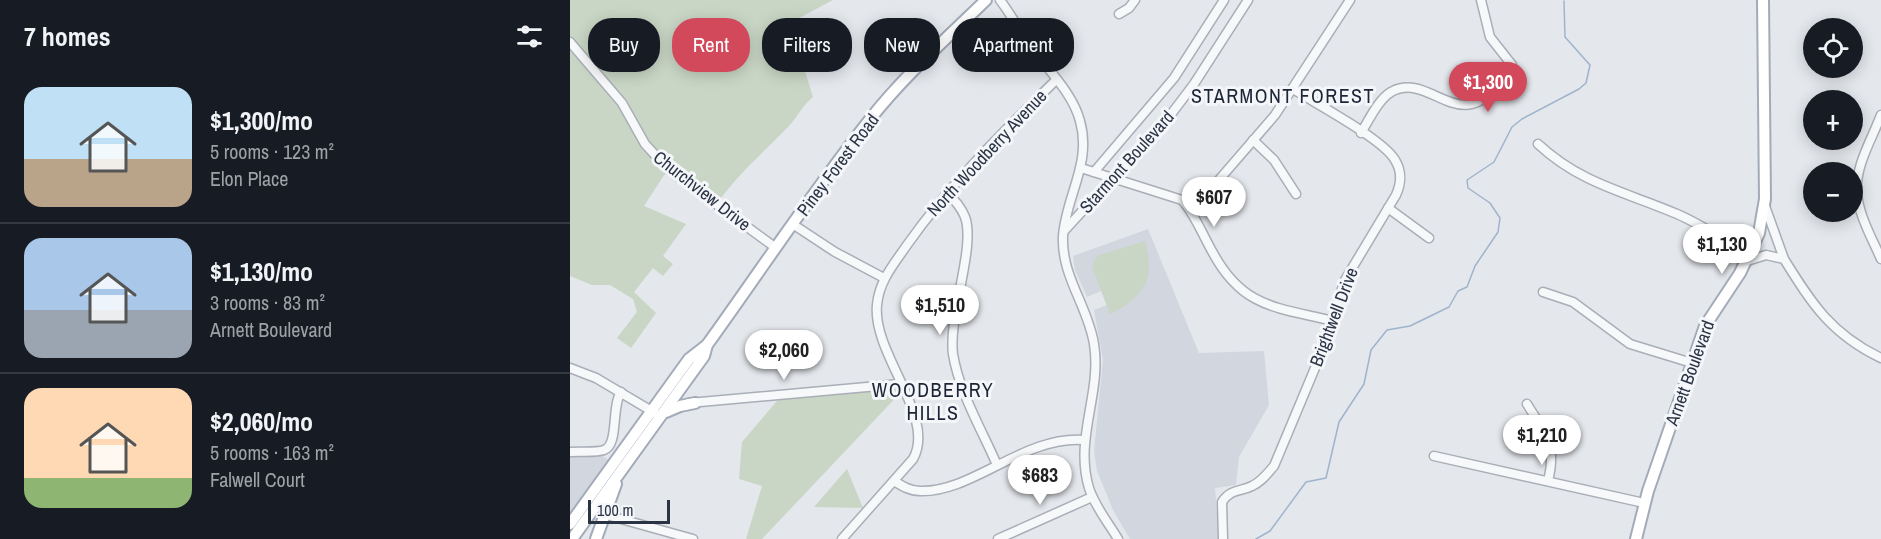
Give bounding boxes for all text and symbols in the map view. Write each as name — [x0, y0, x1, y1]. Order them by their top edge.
chip: Buy — [588, 18, 660, 72]
chip: Rent — [672, 18, 750, 72]
chip: Filters — [762, 18, 852, 72]
chip: New — [864, 18, 940, 72]
chip: Apartment — [952, 18, 1074, 72]
map controls — [1803, 18, 1863, 222]
button: locate — [1803, 18, 1863, 78]
text: 7 homes — [24, 19, 111, 54]
icon: filters — [513, 20, 546, 53]
pin: $1,300 — [1439, 62, 1537, 113]
text: $1,300 — [1463, 68, 1513, 95]
district label: STARMONT FOREST — [1191, 82, 1375, 109]
street label: North Woodberry Avenue — [921, 84, 1052, 222]
button: + — [1803, 90, 1863, 150]
text: $1,300/mo — [210, 103, 313, 138]
street label: Starmont Boulevard — [1074, 105, 1180, 219]
street label: Piney Forest Road — [791, 108, 884, 221]
icon: home — [72, 111, 144, 183]
text: 5 rooms · 123 m² — [210, 138, 334, 165]
street label: Churchview Drive — [648, 145, 756, 237]
button: − — [1803, 162, 1863, 222]
text: Elon Place — [210, 165, 288, 192]
pin: $607 — [1178, 177, 1250, 228]
text: $607 — [1196, 183, 1232, 210]
pin: $1,130 — [1673, 224, 1771, 275]
text: $1,130 — [1697, 230, 1747, 257]
text: $1,130/mo — [210, 254, 313, 289]
icon: home — [72, 262, 144, 334]
street label: Brightwell Drive — [1303, 264, 1364, 370]
pin: $1,510 — [891, 285, 989, 336]
text: 3 rooms · 83 m² — [210, 289, 325, 316]
text: $1,510 — [915, 291, 965, 318]
text: Arnett Boulevard — [210, 316, 332, 343]
street label: Arnett Boulevard — [1659, 317, 1720, 430]
pin: $2,060 — [735, 330, 833, 381]
text: $2,060 — [759, 336, 809, 363]
district label: WOODBERRY HILLS — [872, 376, 994, 426]
text: $2,060/mo — [210, 404, 313, 439]
icon: home — [72, 412, 144, 484]
pin: $1,210 — [1493, 415, 1591, 466]
text: $1,210 — [1517, 421, 1567, 448]
text: 5 rooms · 163 m² — [210, 439, 334, 466]
pin: $683 — [1004, 455, 1076, 506]
text: $683 — [1022, 461, 1058, 488]
text: Falwell Court — [210, 466, 305, 493]
scale bar — [588, 497, 670, 524]
text: 100 m — [597, 499, 633, 521]

